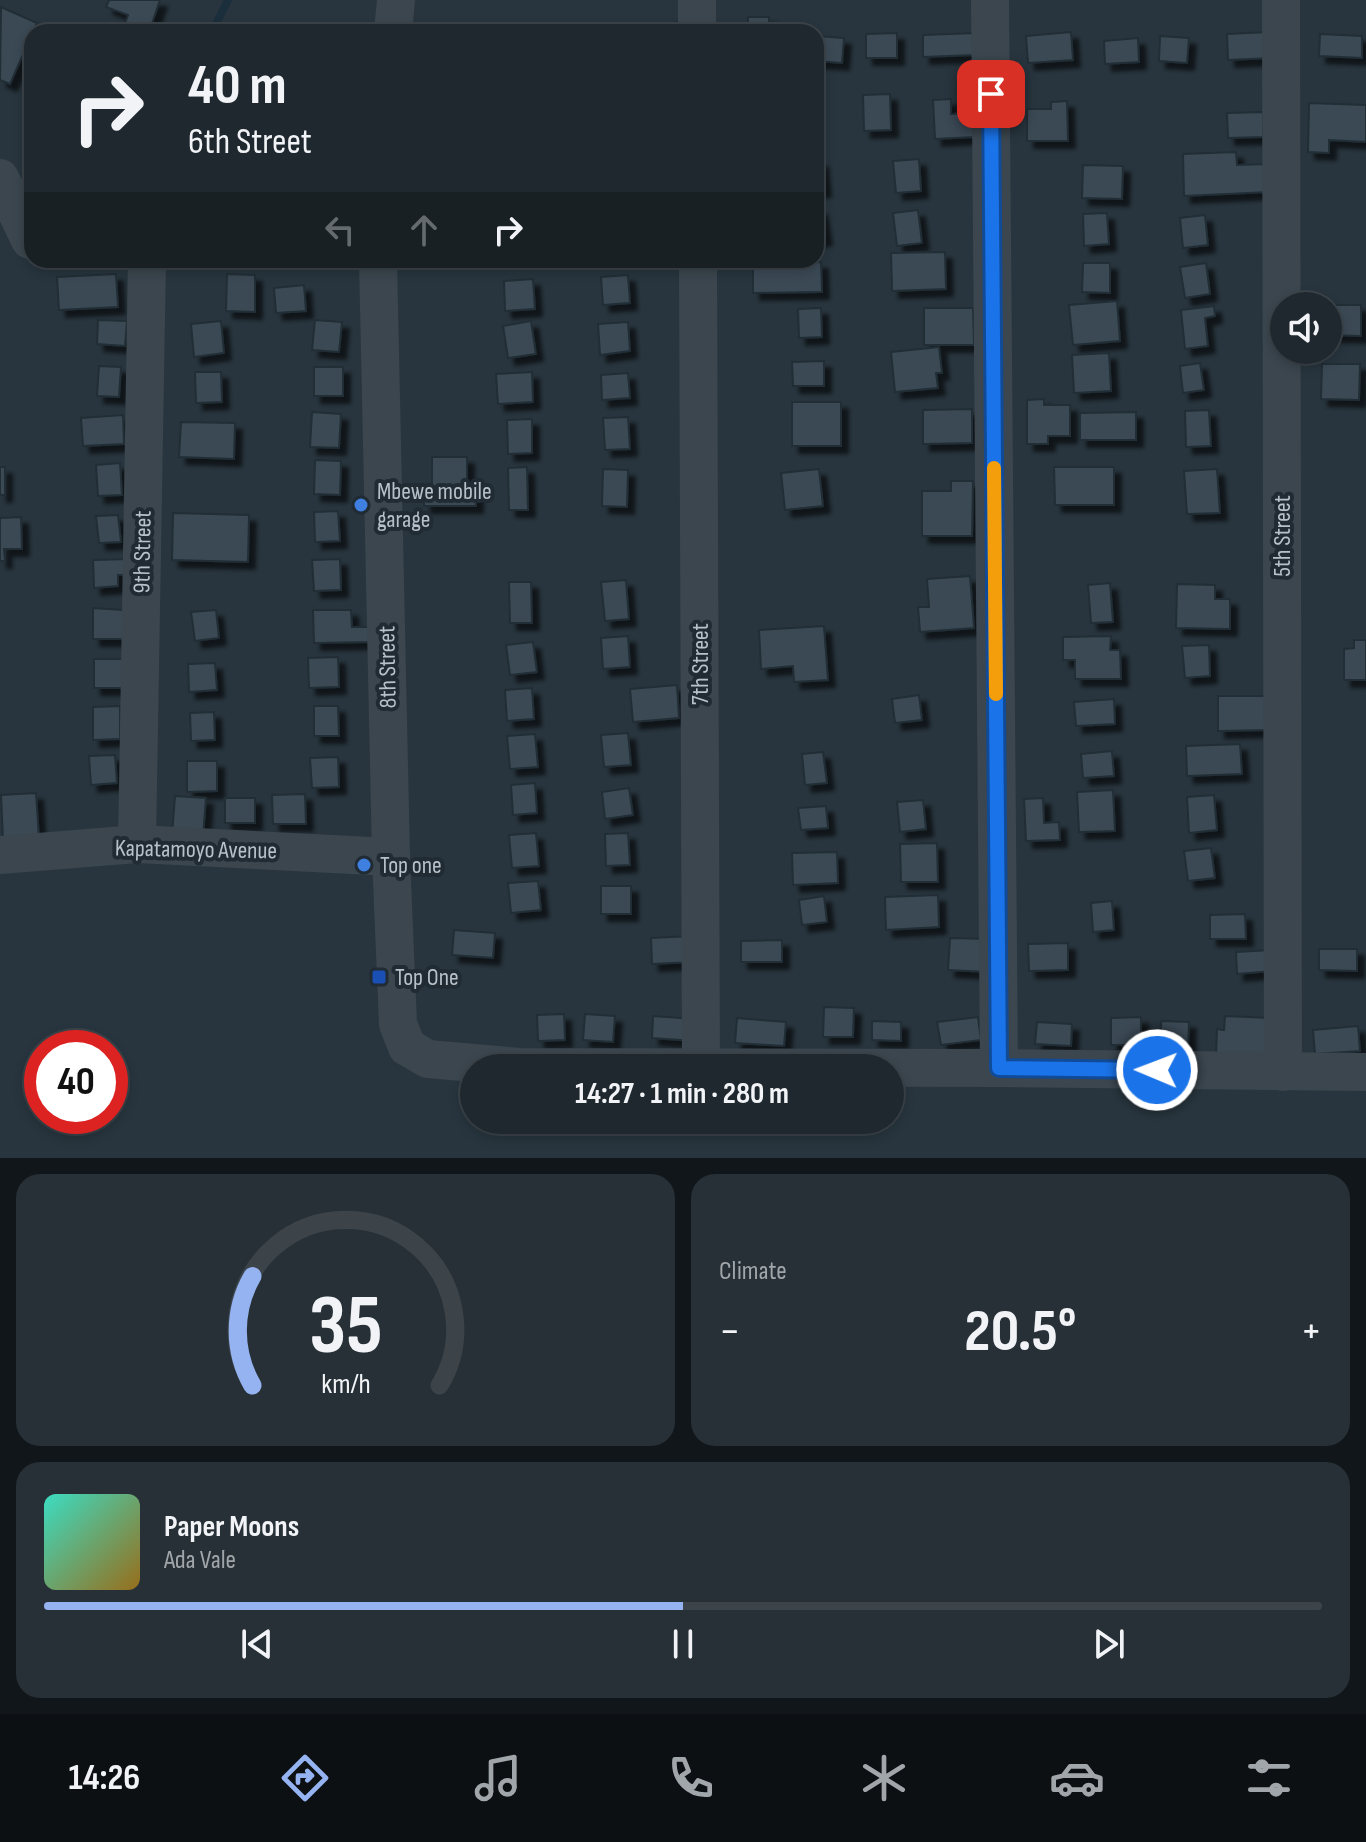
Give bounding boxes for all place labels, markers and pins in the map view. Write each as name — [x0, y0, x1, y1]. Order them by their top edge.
pin — [957, 60, 1025, 128]
place label: Mbewe mobile garage — [377, 477, 492, 534]
marker: Mbewe mobile garage — [352, 496, 370, 514]
place label: Top one — [380, 851, 442, 880]
marker: Top one — [355, 856, 373, 874]
place label: Top One — [395, 963, 459, 992]
marker: Top One — [370, 968, 388, 986]

